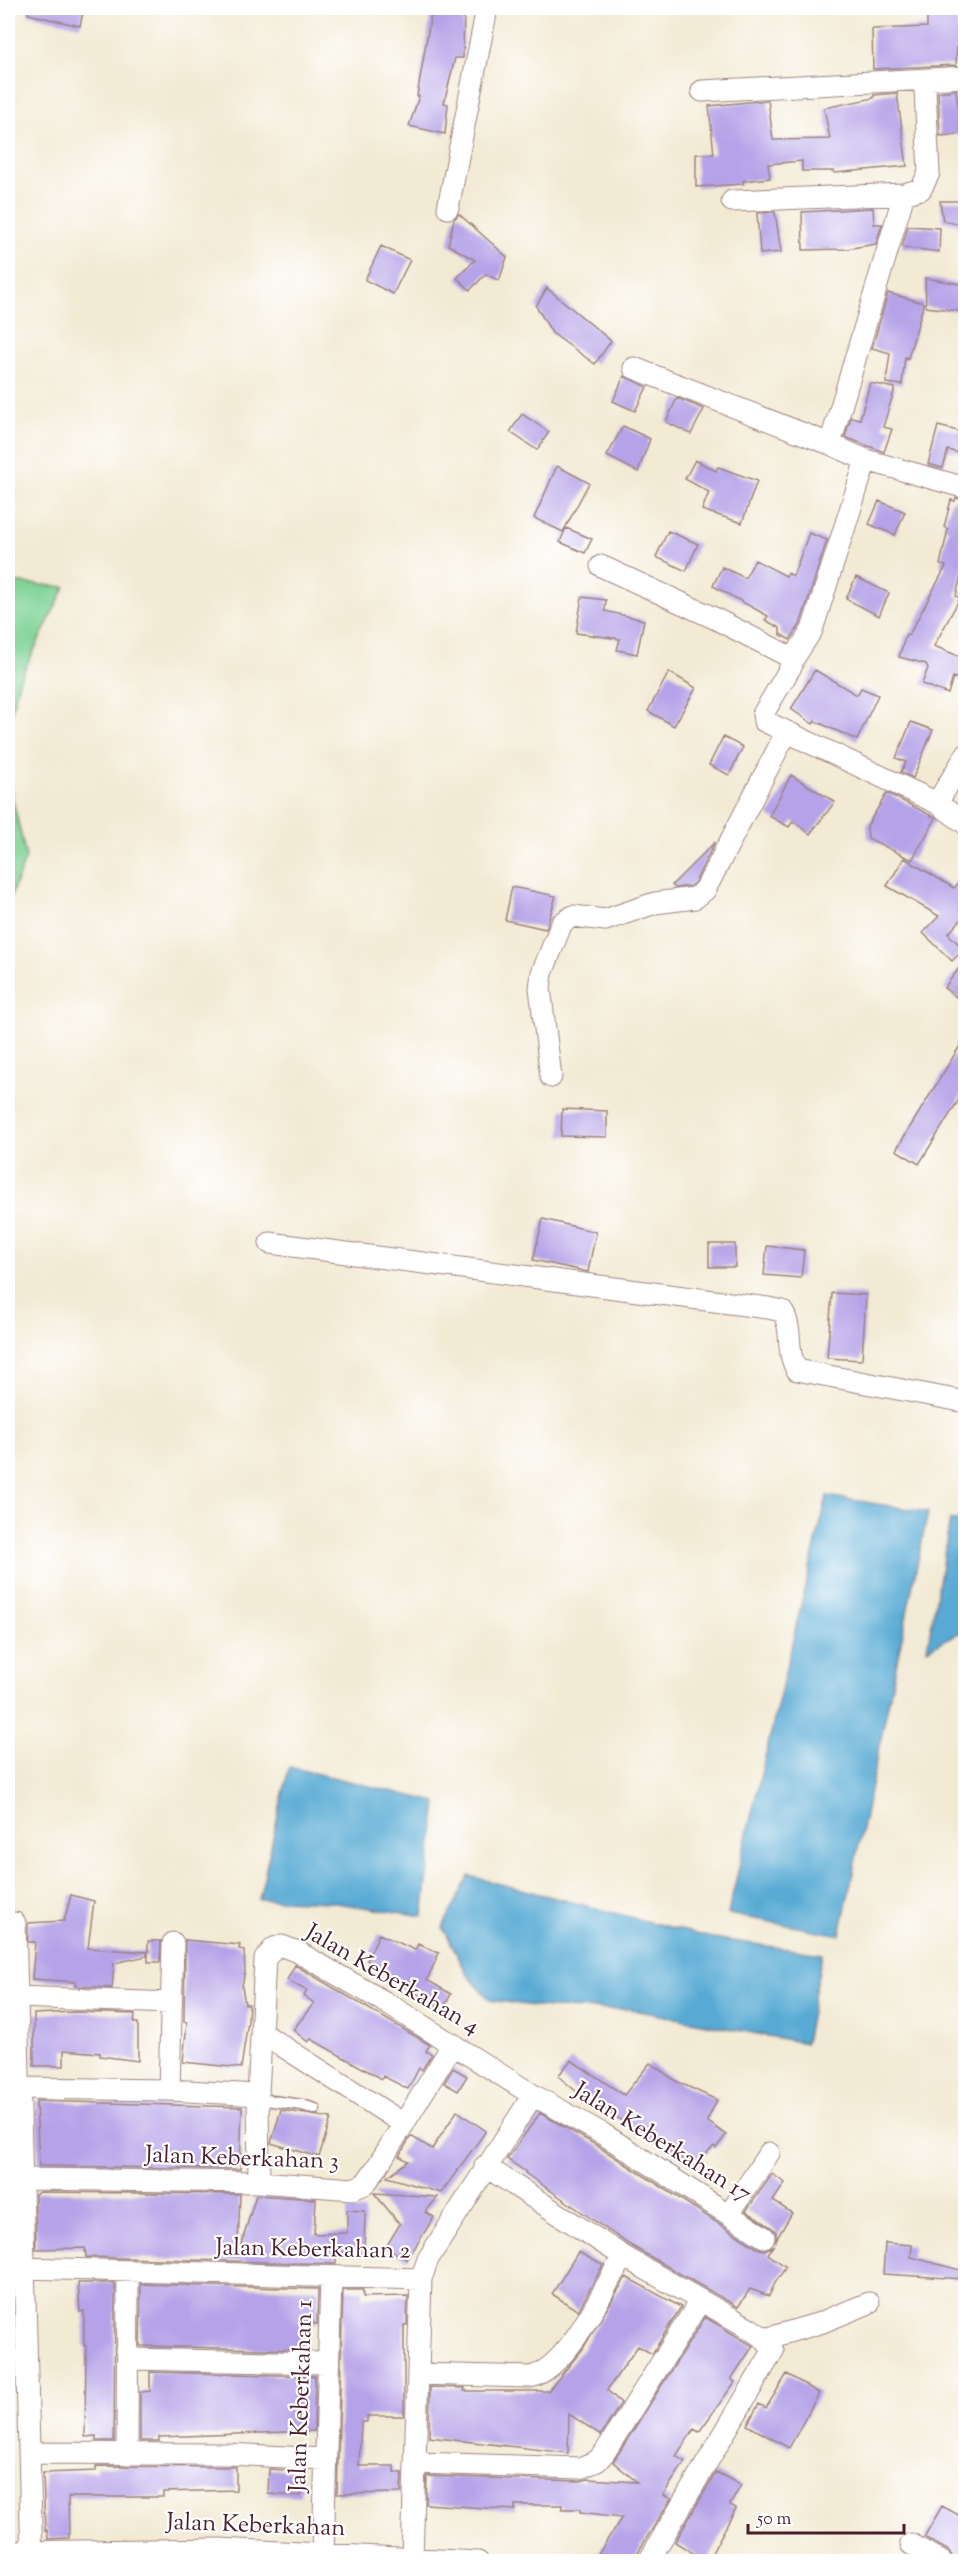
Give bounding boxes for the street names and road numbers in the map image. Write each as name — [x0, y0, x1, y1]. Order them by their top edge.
street label: Jalan Keberkahan 4 — [297, 1915, 485, 2044]
street label: Jalan Keberkahan 17 — [565, 2073, 758, 2212]
street label: Jalan Keberkahan 3 — [143, 2139, 339, 2179]
street label: Jalan Keberkahan 2 — [213, 2231, 411, 2269]
street label: Jalan Keberkahan 1 — [282, 2299, 322, 2495]
street label: Jalan Keberkahan — [164, 2506, 346, 2546]

